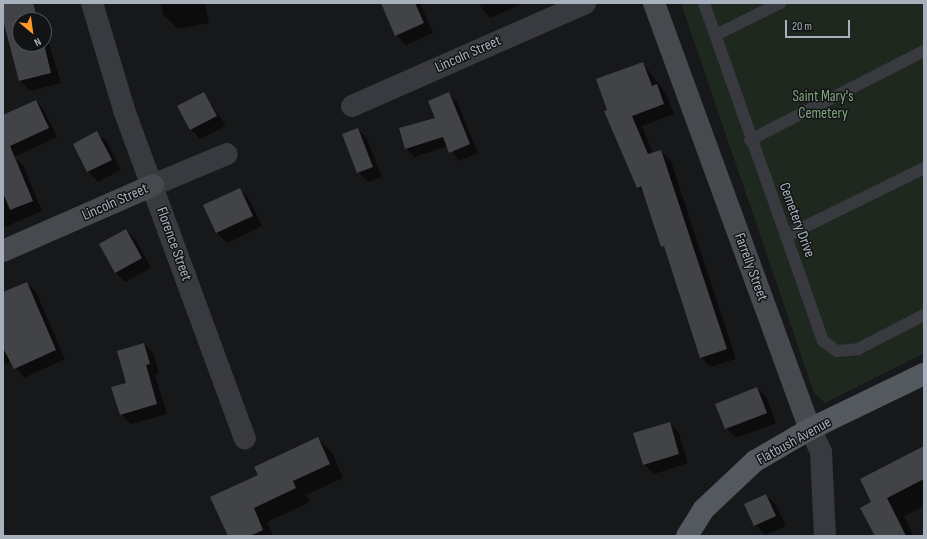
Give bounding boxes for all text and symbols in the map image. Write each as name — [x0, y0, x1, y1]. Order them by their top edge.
north arrow — [12, 12, 52, 52]
scale bar — [787, 12, 852, 38]
text: 20 m — [792, 19, 812, 34]
street label: Lincoln Street — [432, 32, 504, 76]
text: N — [32, 35, 43, 49]
park label: Saint Mary's Cemetery — [792, 87, 854, 122]
street label: Lincoln Street — [79, 180, 151, 224]
street label: Cemetery Drive — [775, 180, 819, 260]
street label: Florence Street — [152, 205, 196, 283]
street label: Farrelly Street — [730, 231, 772, 303]
street label: Flatbush Avenue — [754, 413, 834, 469]

